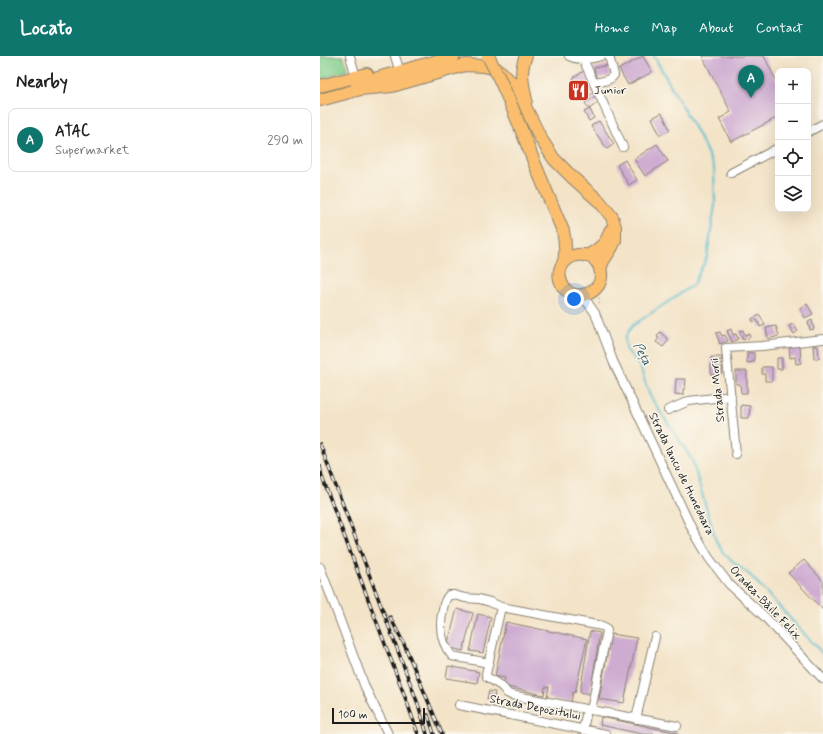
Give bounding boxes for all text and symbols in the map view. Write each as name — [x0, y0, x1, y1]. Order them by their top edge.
text: Locato — [20, 16, 72, 41]
text: Home — [595, 19, 629, 37]
text: Map — [651, 19, 677, 37]
text: About — [699, 19, 734, 37]
text: Contact — [756, 19, 803, 37]
pin: A — [738, 65, 764, 98]
map controls — [775, 68, 811, 212]
button: + — [775, 68, 811, 104]
text: Nearby — [16, 71, 68, 93]
restaurant icon: Junior — [565, 78, 591, 104]
place label: Junior — [594, 83, 627, 99]
button: − — [775, 104, 811, 140]
text: ATAC — [55, 122, 90, 142]
text: A — [26, 132, 34, 149]
text: 290 m — [267, 132, 303, 149]
button: locate — [775, 140, 811, 176]
text: Supermarket — [55, 142, 129, 159]
button: layers — [775, 176, 811, 212]
your location — [564, 289, 584, 309]
water label: Peța — [629, 339, 655, 369]
street label: Strada Morii — [707, 357, 729, 423]
street label: Strada Iancu de Hunedoara — [644, 410, 718, 538]
street label: Oradea-Băile Felix — [726, 563, 804, 643]
street label: Strada Depozitului — [488, 691, 582, 725]
scale bar — [332, 706, 425, 725]
text: 100 m — [338, 708, 368, 722]

